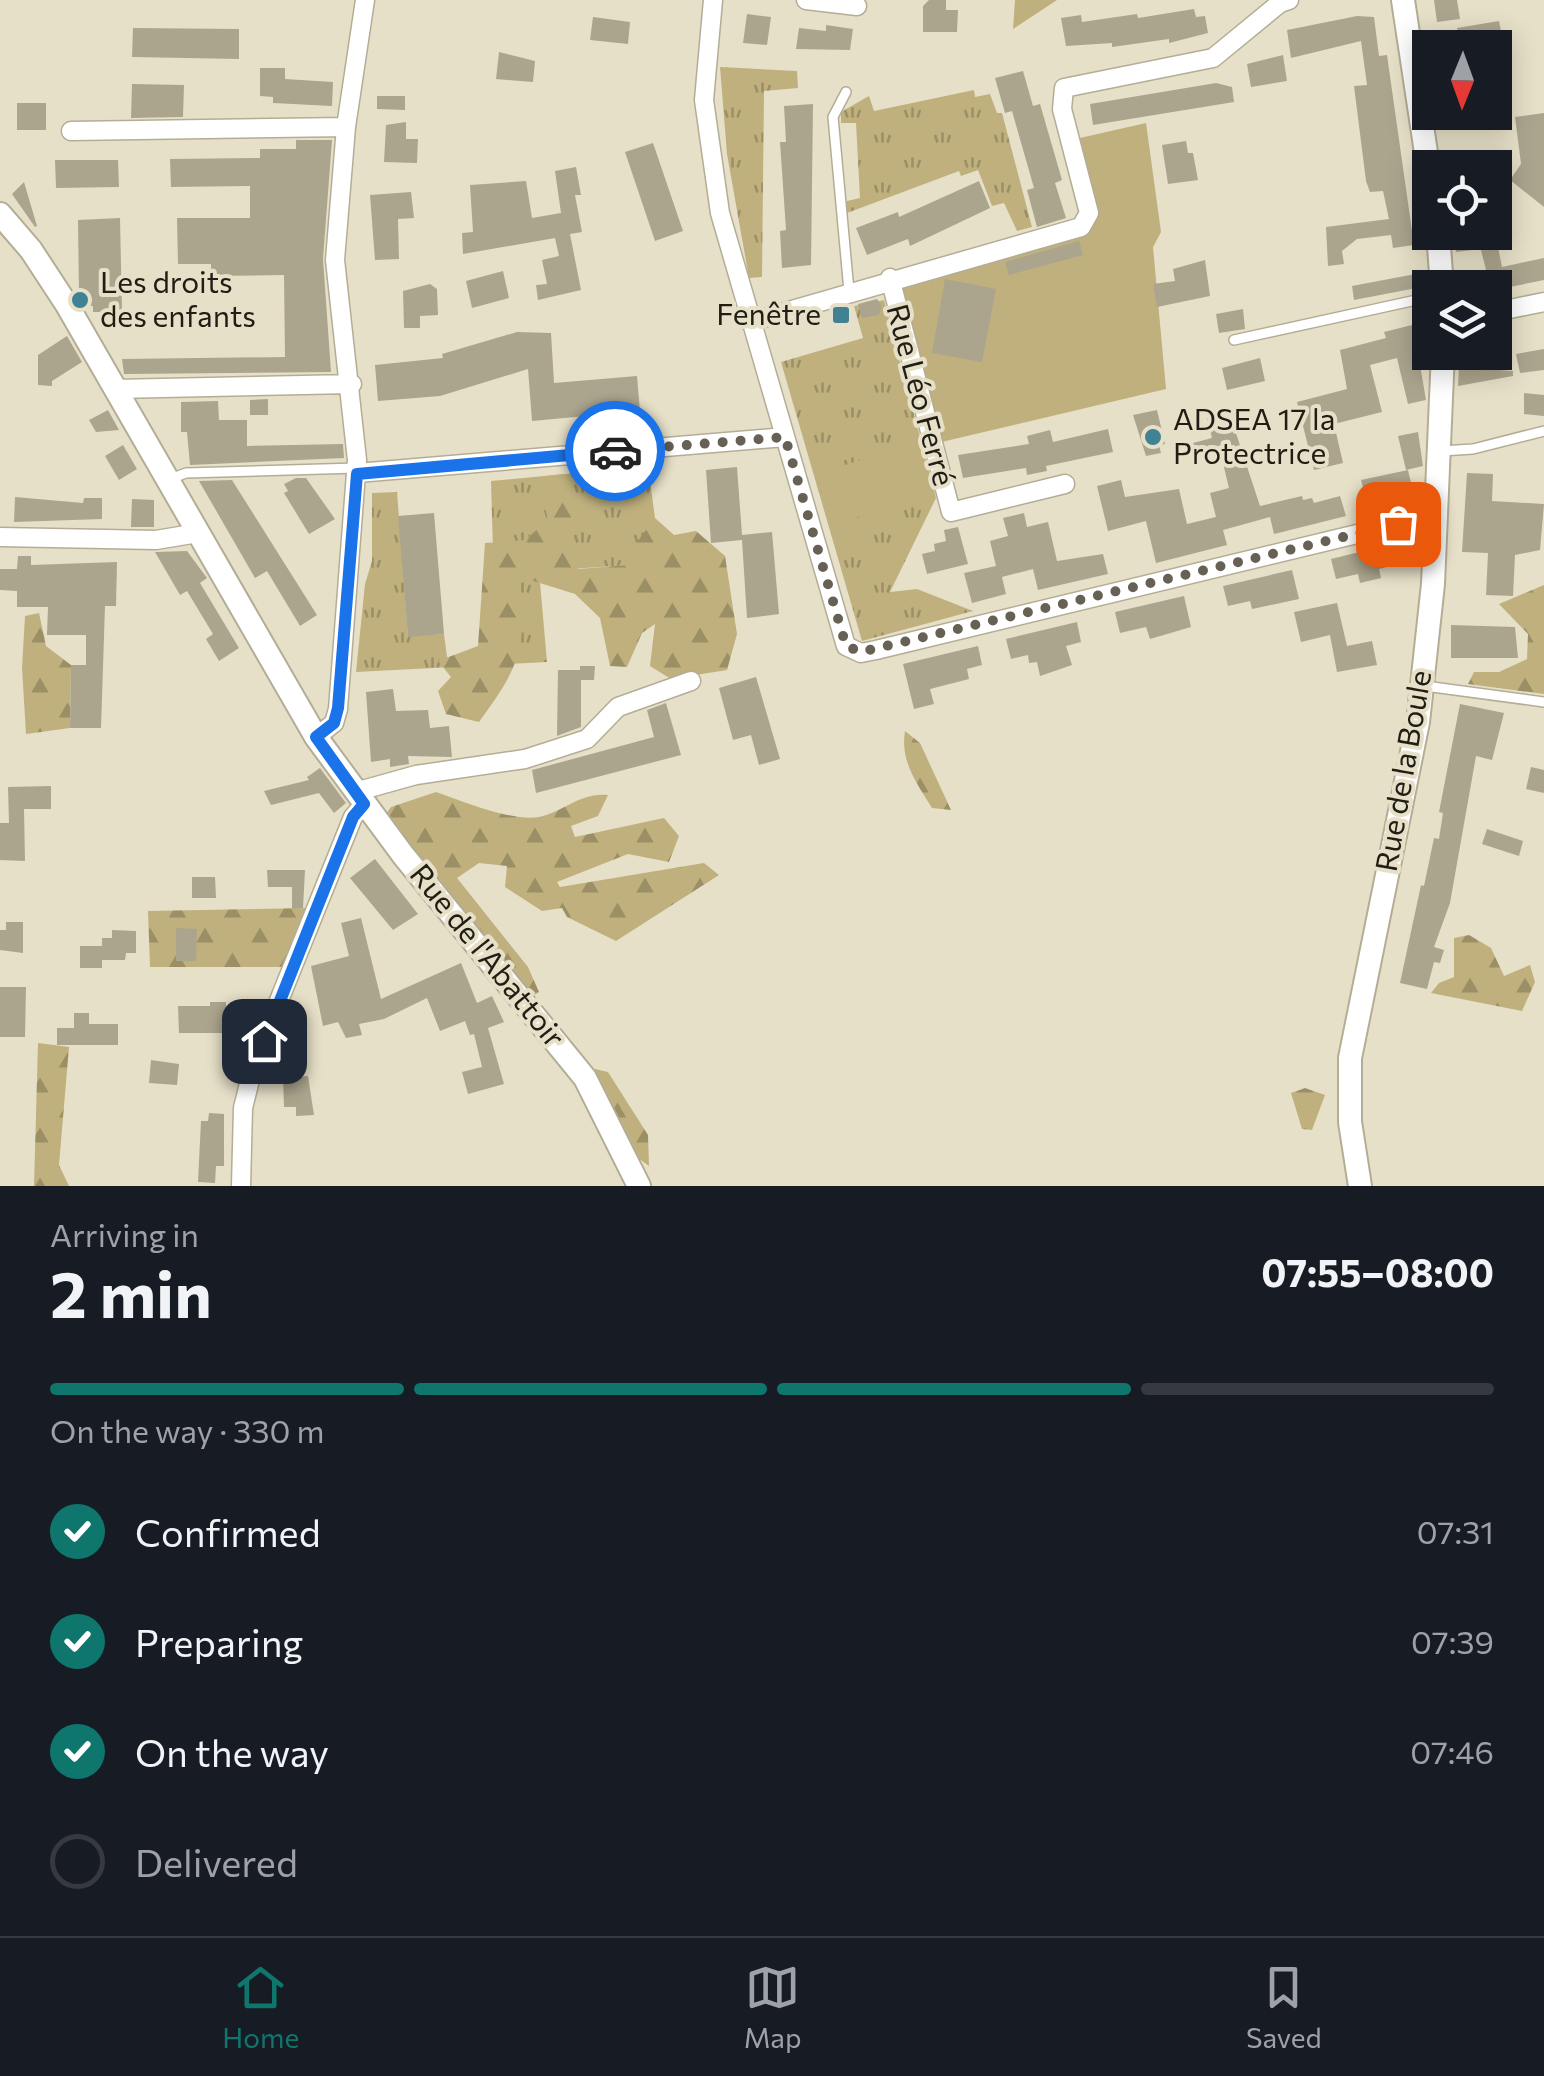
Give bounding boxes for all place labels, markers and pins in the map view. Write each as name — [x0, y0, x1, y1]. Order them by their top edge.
place label: Les droits des enfants — [100, 262, 256, 333]
marker: Les droits des enfants — [69, 289, 91, 311]
place label: Fenêtre — [716, 294, 821, 331]
marker: Fenêtre — [830, 304, 852, 326]
place label: ADSEA 17 la Protectrice — [1173, 399, 1335, 470]
marker: ADSEA 17 la Protectrice — [1142, 426, 1164, 448]
pin — [1356, 482, 1441, 567]
pin — [222, 999, 307, 1084]

